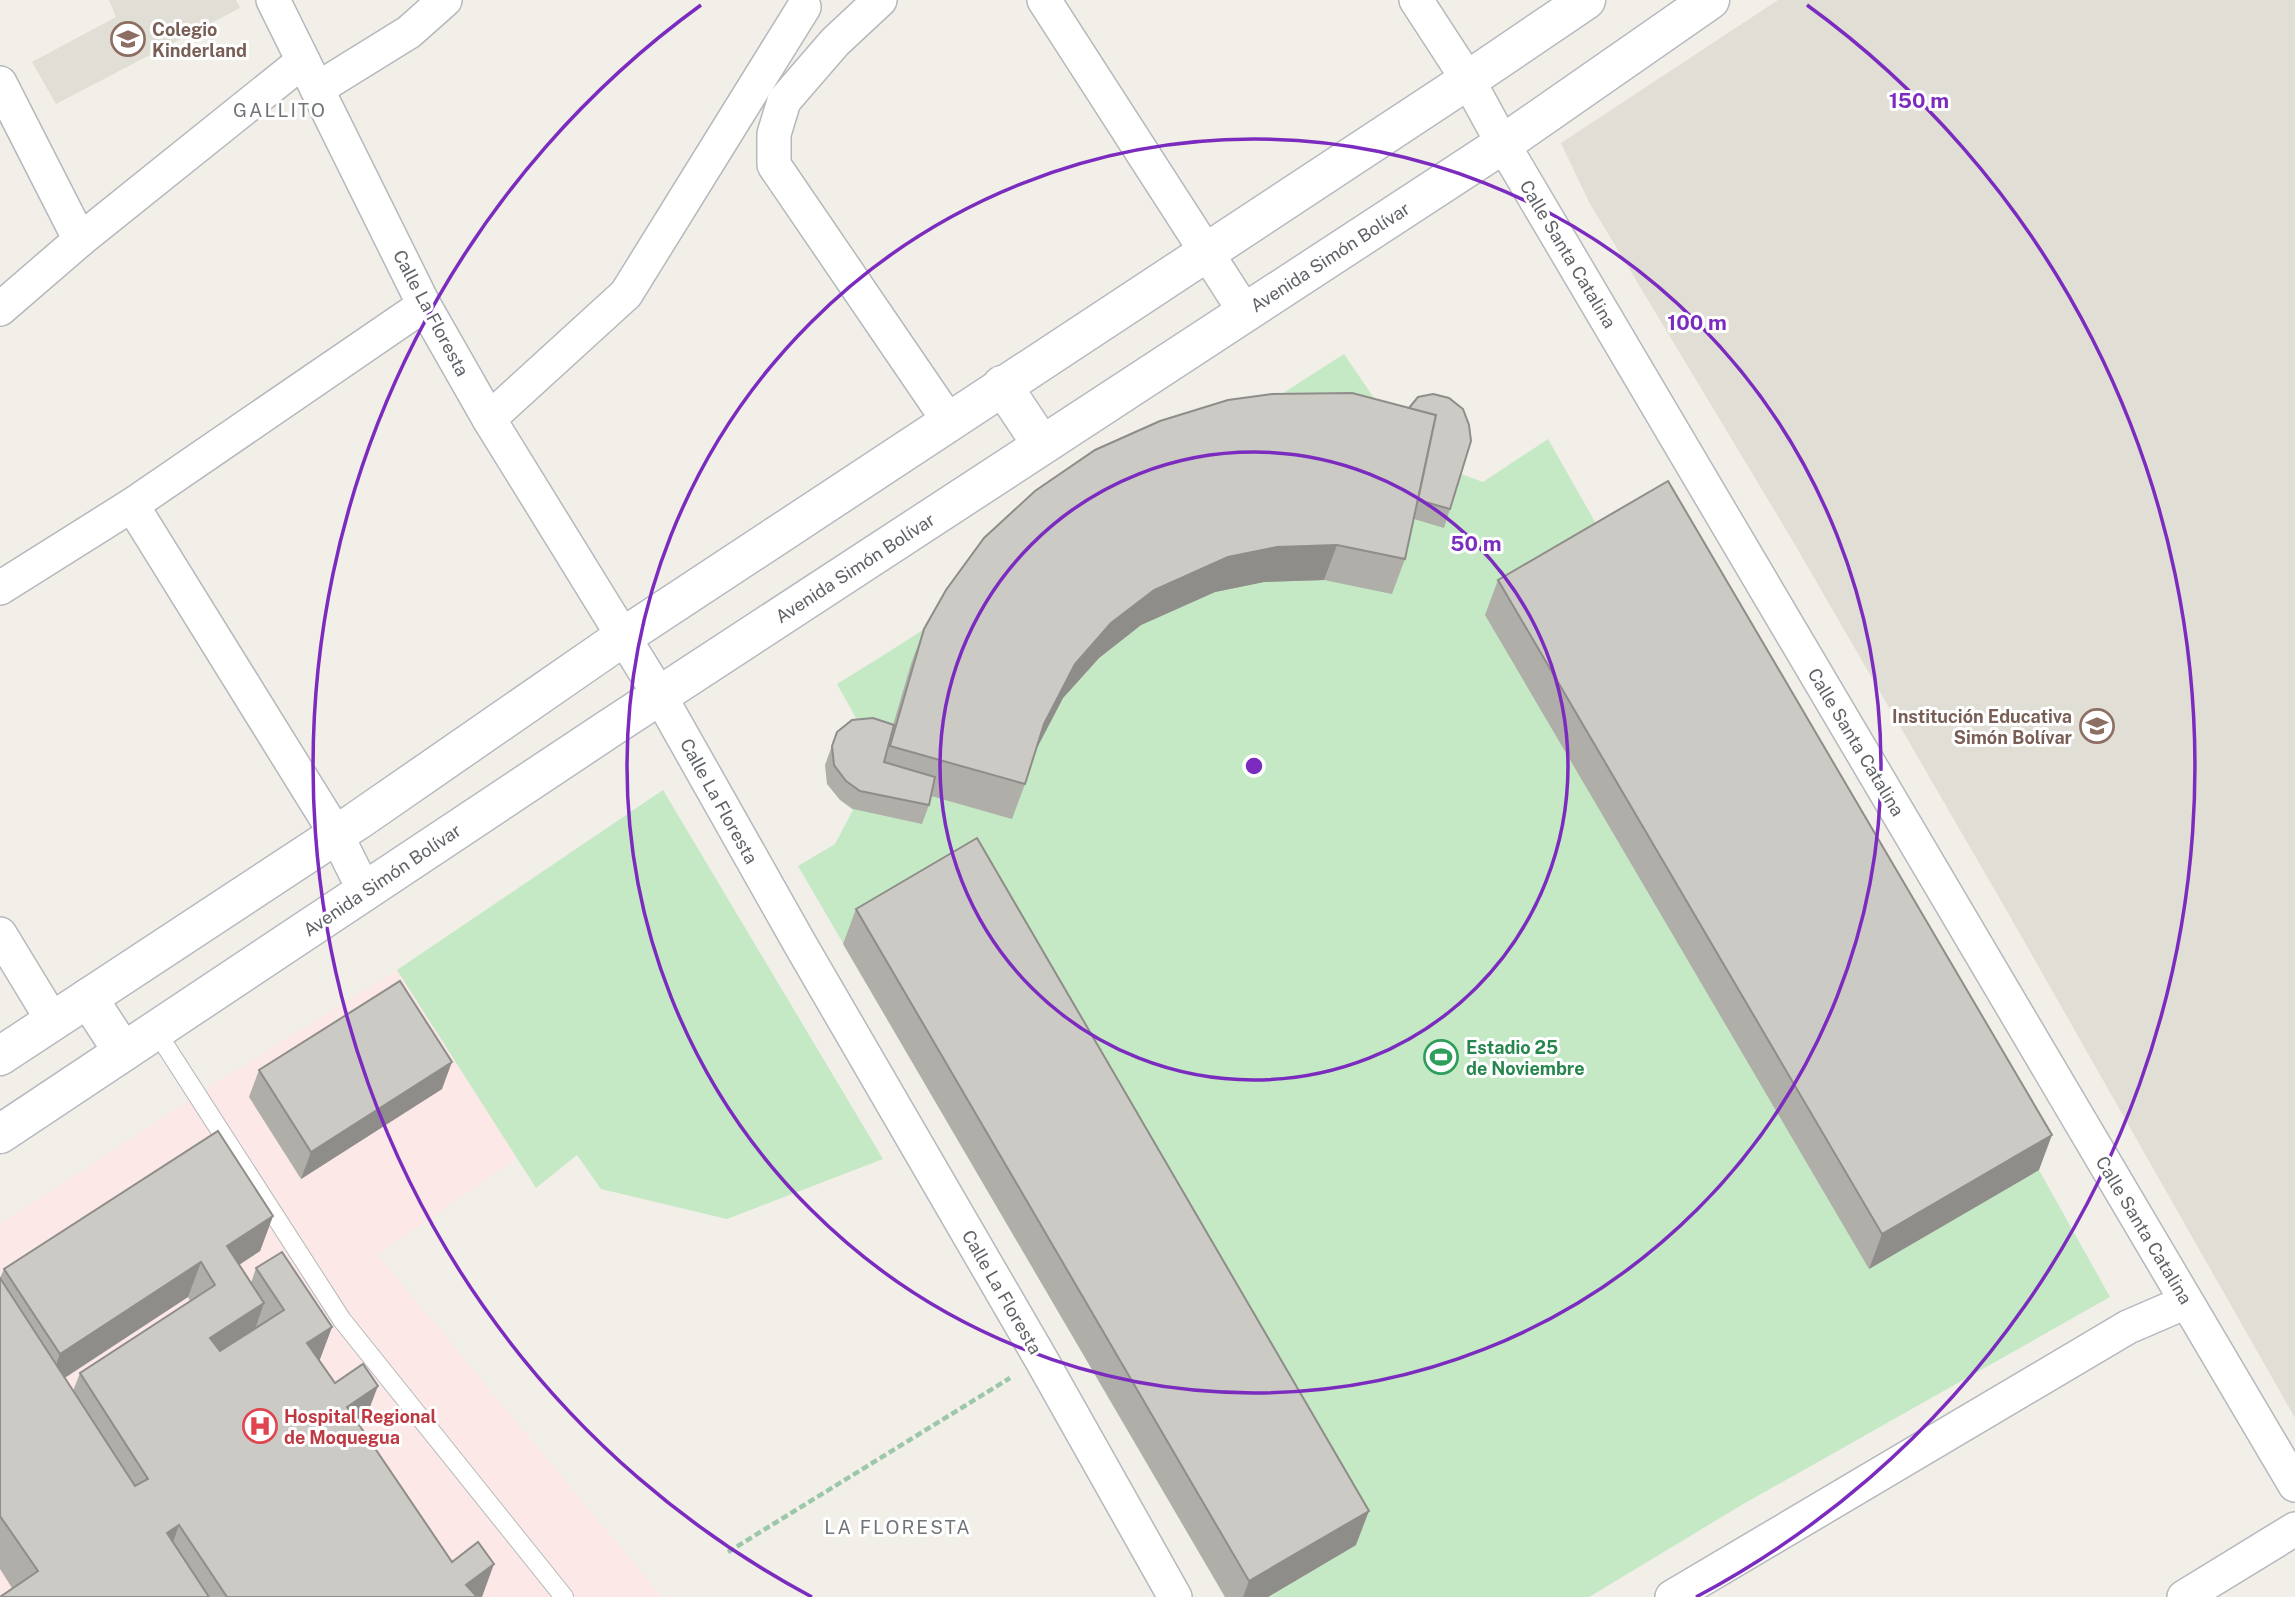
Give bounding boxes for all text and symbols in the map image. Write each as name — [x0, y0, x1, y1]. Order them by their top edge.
place label: Colegio Kinderland — [152, 19, 247, 61]
school or university icon: Colegio Kinderland — [109, 20, 147, 58]
text: 150 m — [1889, 88, 1949, 113]
district label: GALLITO — [233, 99, 327, 121]
street label: Calle Santa Catalina — [1515, 176, 1621, 332]
street label: Avenida Simón Bolívar — [1246, 198, 1414, 316]
street label: Calle La Floresta — [389, 246, 473, 380]
text: 100 m — [1667, 310, 1727, 335]
street label: Avenida Simón Bolívar — [771, 509, 939, 627]
text: 50 m — [1450, 531, 1502, 556]
street label: Calle Santa Catalina — [1803, 664, 1909, 820]
place label: Institución Educativa Simón Bolívar — [1892, 706, 2073, 748]
school or university icon: Institución Educativa Simón Bolívar — [2078, 707, 2116, 745]
street label: Calle La Floresta — [676, 735, 762, 867]
centre of rings — [1242, 754, 1266, 778]
street label: Avenida Simón Bolívar — [299, 819, 465, 941]
place label: Estadio 25 de Noviembre — [1466, 1037, 1585, 1079]
sports icon: Estadio 25 de Noviembre — [1422, 1038, 1460, 1076]
street label: Calle Santa Catalina — [2091, 1152, 2197, 1308]
street label: Calle La Floresta — [958, 1226, 1046, 1358]
place label: Hospital Regional de Moquegua — [284, 1406, 437, 1448]
hospital icon: Hospital Regional de Moquegua — [241, 1407, 279, 1445]
district label: LA FLORESTA — [824, 1516, 972, 1538]

